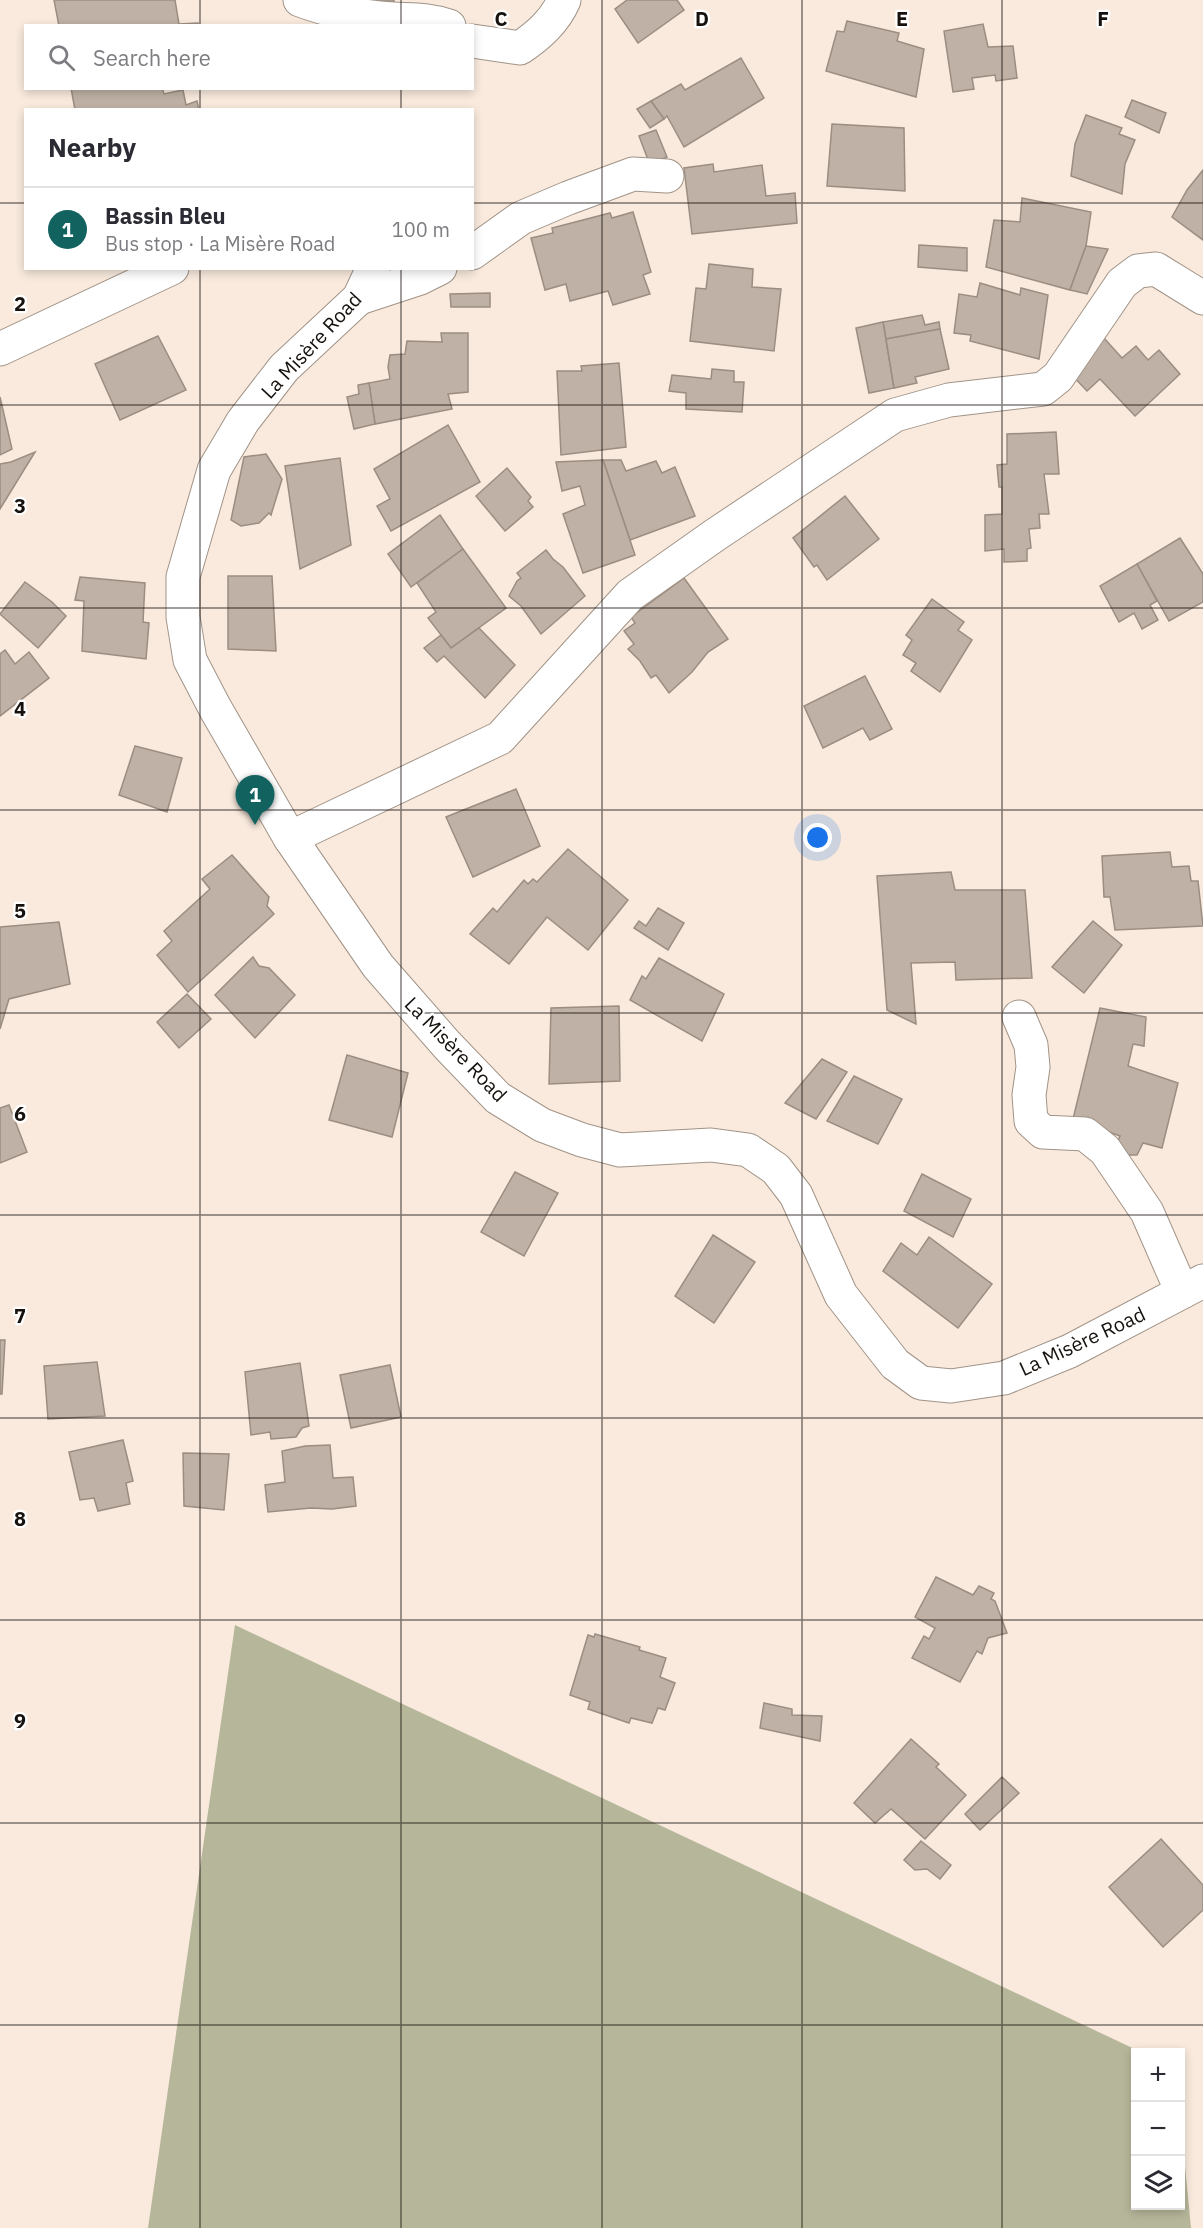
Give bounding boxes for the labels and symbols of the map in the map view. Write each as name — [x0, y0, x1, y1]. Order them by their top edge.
text: C — [494, 5, 508, 32]
text: D — [695, 5, 709, 32]
text: E — [896, 5, 908, 32]
text: F — [1097, 5, 1109, 32]
street label: La Misère Road — [255, 286, 367, 404]
text: 2 — [14, 290, 26, 317]
text: 3 — [14, 492, 26, 519]
text: 4 — [14, 695, 26, 722]
pin: 1 — [236, 776, 274, 825]
your location — [803, 823, 832, 852]
text: 5 — [14, 897, 26, 924]
street label: La Misère Road — [399, 991, 513, 1107]
text: 6 — [14, 1100, 26, 1127]
street label: La Misère Road — [1015, 1300, 1149, 1382]
text: 7 — [14, 1302, 26, 1329]
text: 8 — [14, 1505, 26, 1532]
text: 9 — [14, 1707, 26, 1734]

